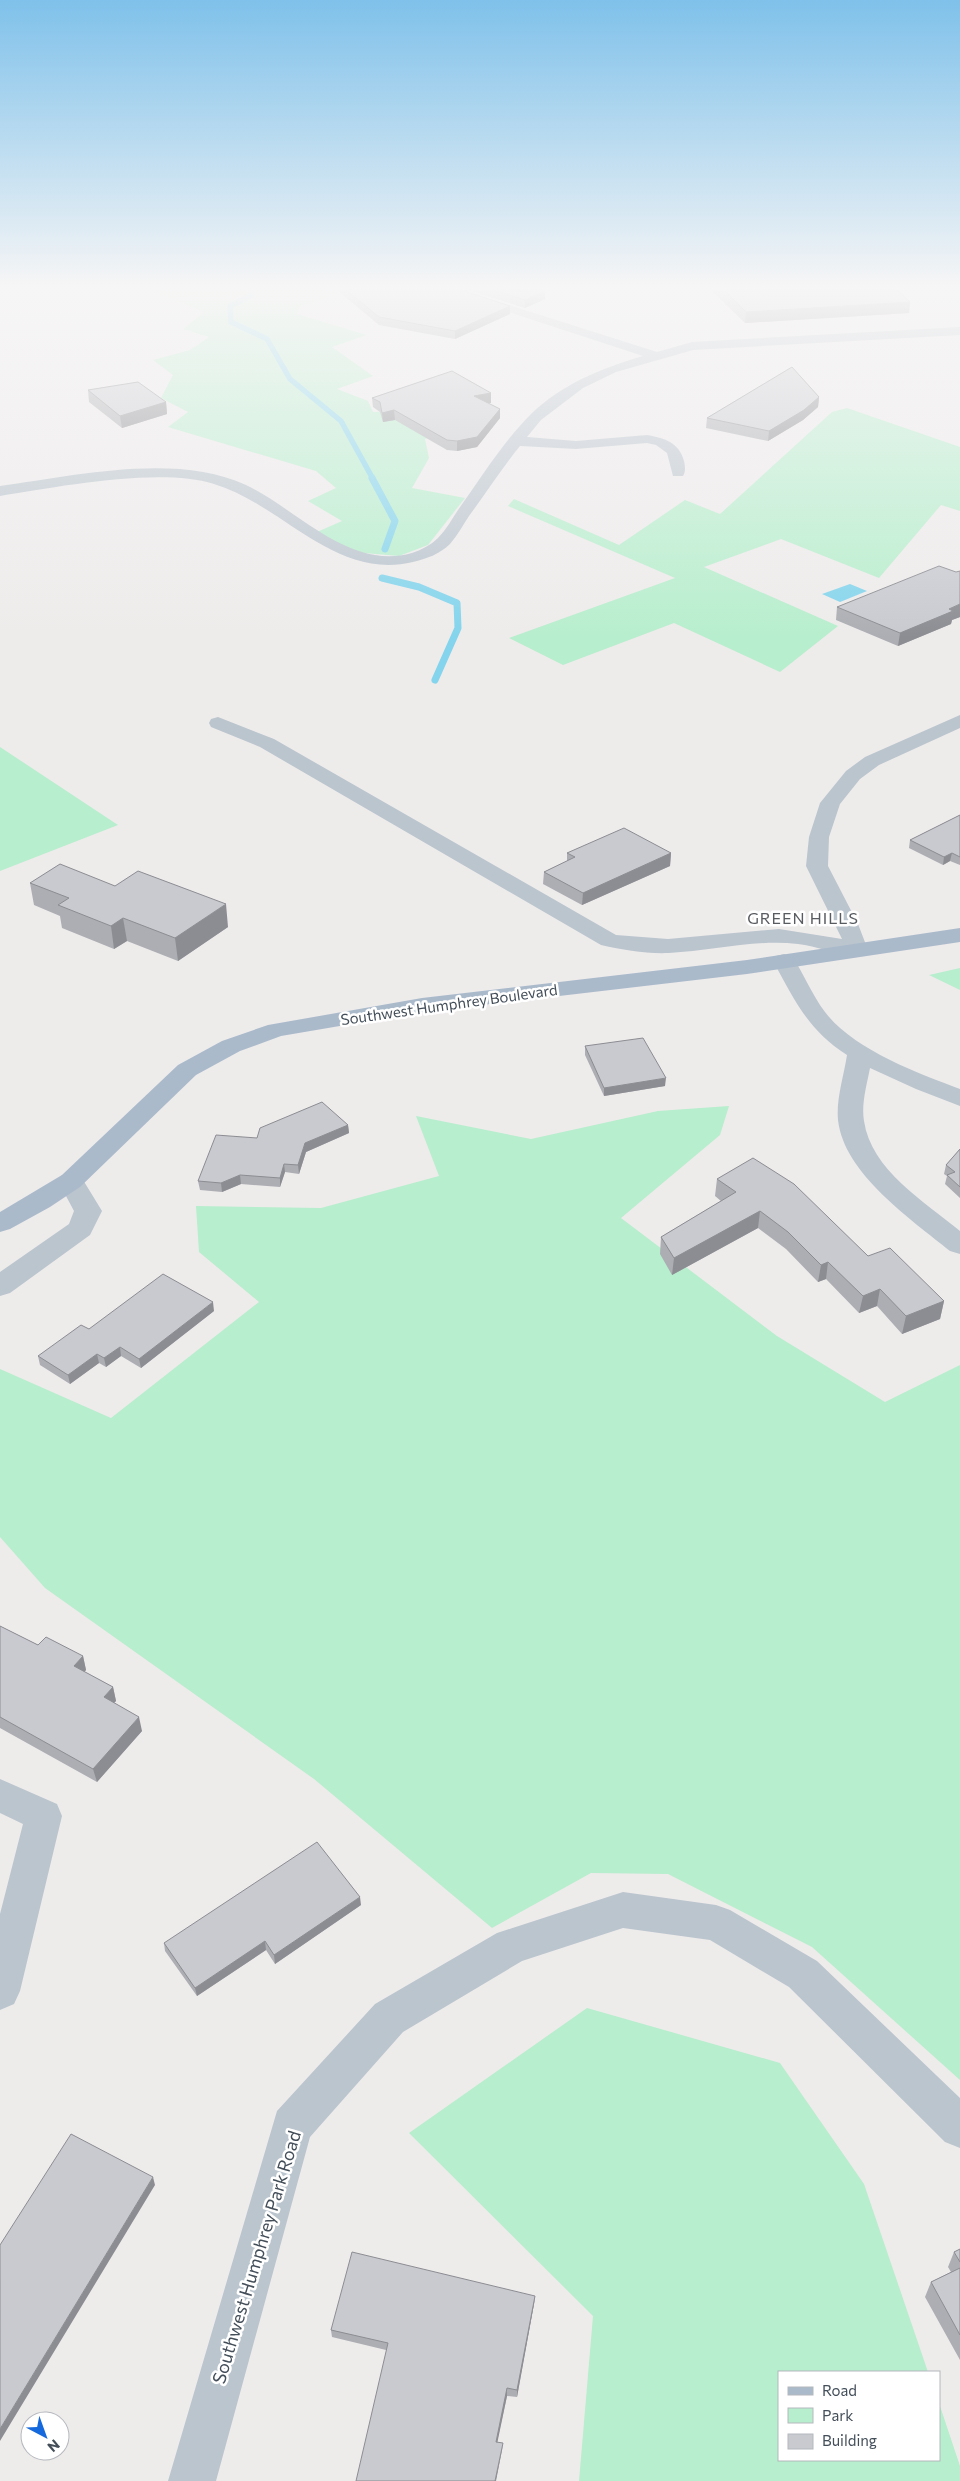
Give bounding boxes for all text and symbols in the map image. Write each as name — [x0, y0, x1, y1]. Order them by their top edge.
district label: GREEN HILLS — [747, 908, 859, 927]
street label: Southwest Humphrey Boulevard — [339, 980, 559, 1028]
street label: Southwest Humphrey Park Road — [207, 2128, 305, 2386]
legend — [778, 2371, 940, 2461]
text: Road — [822, 2381, 857, 2399]
text: Park — [822, 2406, 853, 2424]
north arrow — [20, 2411, 70, 2461]
text: Building — [822, 2431, 877, 2449]
text: N — [44, 2436, 63, 2456]

